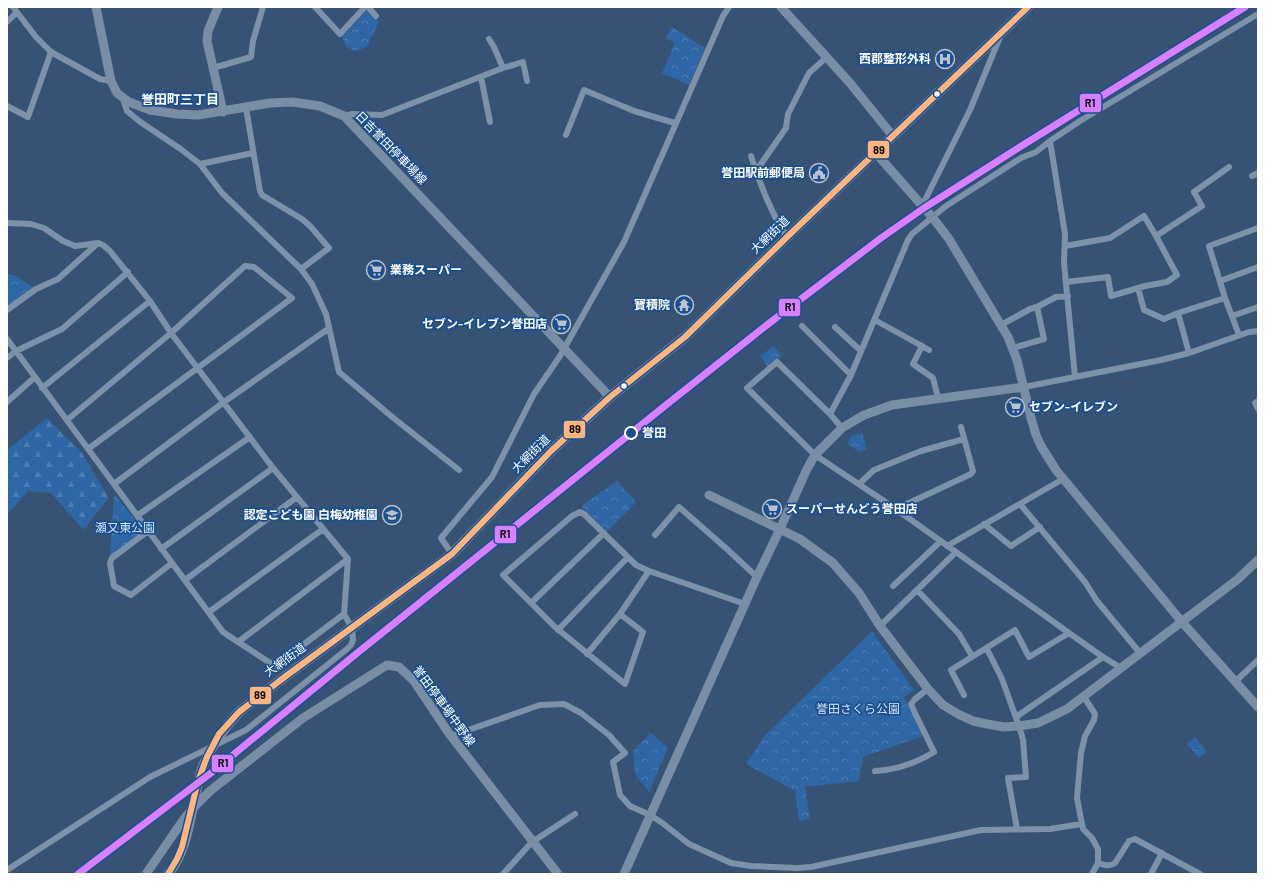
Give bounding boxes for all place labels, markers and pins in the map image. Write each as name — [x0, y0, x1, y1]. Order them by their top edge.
hospital icon: 西郡整形外科 — [934, 48, 956, 70]
place label: 西郡整形外科 — [859, 51, 931, 65]
unlabelled marker — [932, 89, 942, 99]
public building icon: 誉田駅前郵便局 — [808, 162, 830, 184]
place label: 誉田駅前郵便局 — [721, 165, 805, 179]
supermarket icon: 業務スーパー — [365, 259, 387, 281]
place label: 業務スーパー — [390, 262, 462, 276]
temple icon: 寶積院 — [673, 294, 695, 316]
place label: 寶積院 — [634, 297, 670, 311]
supermarket icon: セブン-イレブン誉田店 — [550, 313, 572, 335]
place label: セブン-イレブン誉田店 — [422, 316, 547, 330]
unlabelled marker — [619, 381, 629, 391]
supermarket icon: セブン-イレブン — [1004, 396, 1026, 418]
place label: セブン-イレブン — [1029, 399, 1118, 413]
place label: 誉田 — [642, 425, 666, 439]
marker: 誉田 — [624, 426, 638, 440]
supermarket icon: スーパーせんどう誉田店 — [761, 498, 783, 520]
place label: スーパーせんどう誉田店 — [786, 501, 918, 515]
school or university icon: 認定こども園 白梅幼稚園 — [381, 504, 403, 526]
place label: 認定こども園 白梅幼稚園 — [244, 507, 378, 521]

